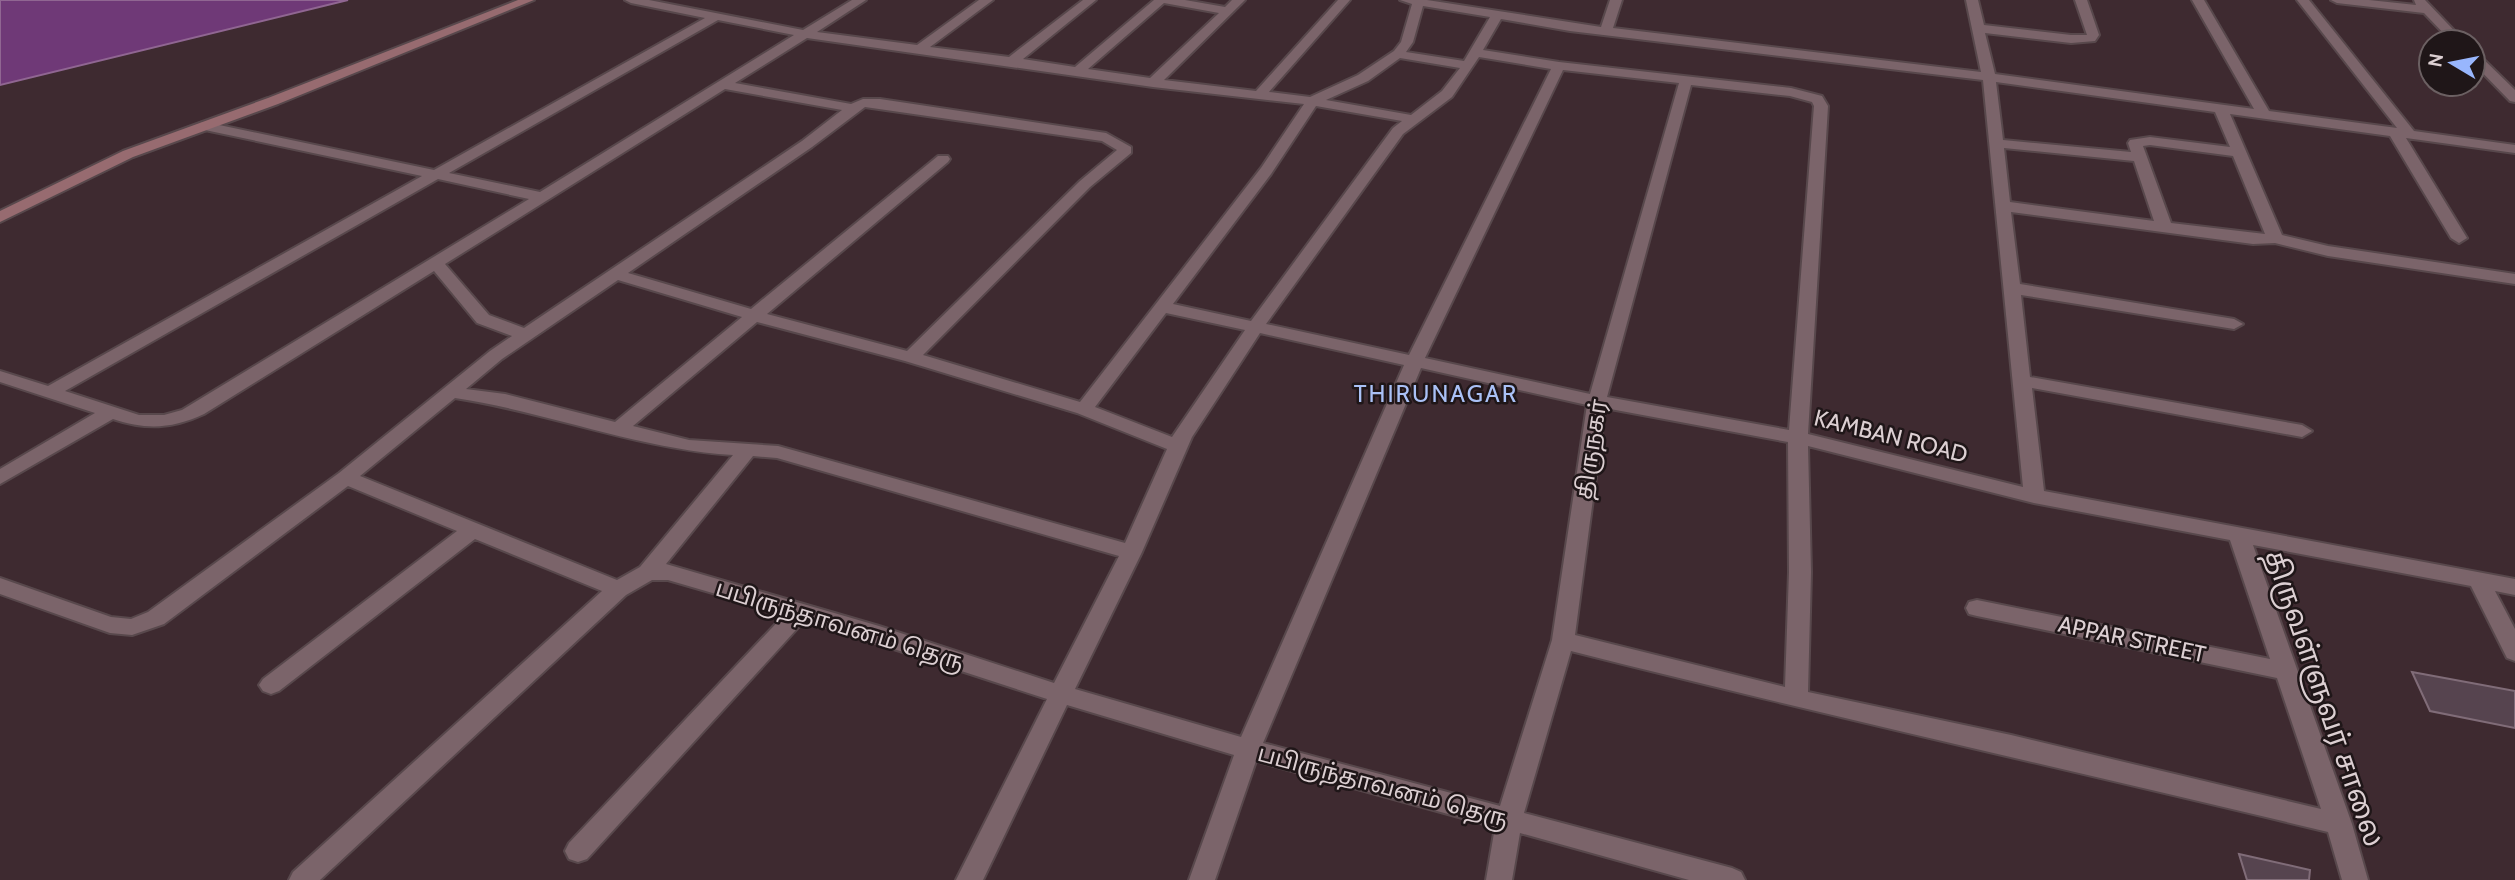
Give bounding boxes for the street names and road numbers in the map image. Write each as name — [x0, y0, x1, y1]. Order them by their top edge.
street label: திருநகர் — [1569, 397, 1615, 501]
street label: KAMBAN ROAD — [1811, 403, 1971, 469]
street label: திருவள்ளுவர் சாலை — [2256, 545, 2392, 851]
street label: பபிருந்தாவனம் தெரு — [712, 574, 968, 678]
street label: APPAR STREET — [2056, 610, 2208, 668]
street label: பபிருந்தாவனம் தெரு — [1254, 739, 1511, 835]

